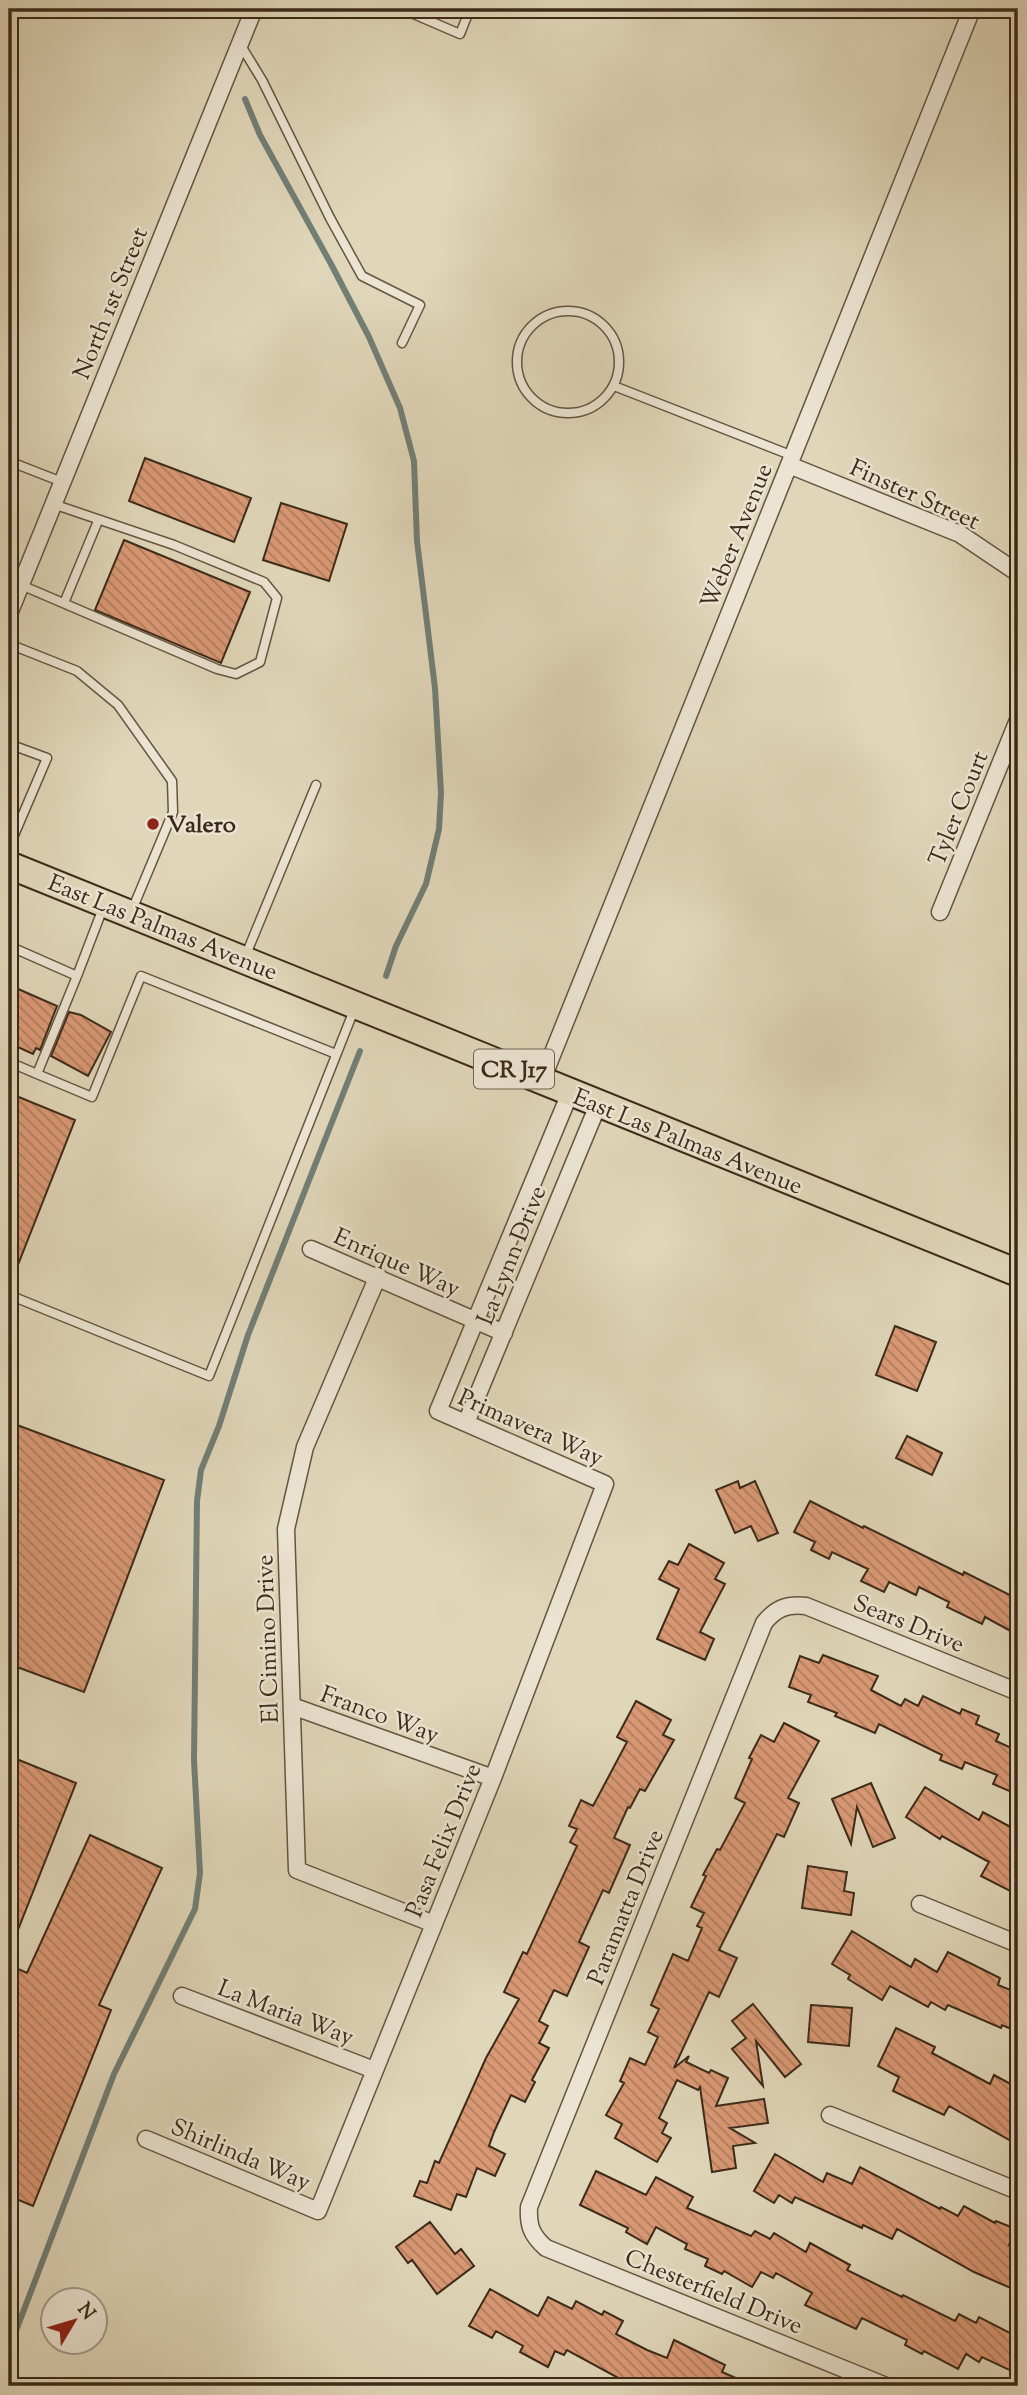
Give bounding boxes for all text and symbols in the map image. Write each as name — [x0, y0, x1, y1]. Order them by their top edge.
street label: North 1st Street — [66, 223, 158, 385]
street label: Finster Street — [844, 452, 985, 540]
street label: Weber Avenue — [693, 459, 782, 614]
street label: Tyler Court — [921, 746, 998, 871]
place label: Valero — [167, 809, 236, 843]
marker: Valero — [145, 816, 161, 832]
street label: East Las Palmas Avenue — [42, 867, 282, 991]
road number: CR J17 — [474, 1050, 554, 1088]
street label: East Las Palmas Avenue — [567, 1081, 807, 1205]
street label: La Lynn Drive — [469, 1181, 556, 1331]
street label: Enrique Way — [327, 1221, 465, 1307]
street label: Primavera Way — [452, 1382, 608, 1476]
street label: El Cimino Drive — [249, 1554, 289, 1724]
street label: Sears Drive — [847, 1587, 969, 1663]
street label: Franco Way — [315, 1679, 443, 1753]
street label: Pasa Felix Drive — [398, 1759, 491, 1923]
street label: Paramatta Drive — [580, 1825, 674, 1991]
street label: La Maria Way — [212, 1972, 358, 2055]
street label: Shirlinda Way — [165, 2111, 316, 2201]
street label: Chesterfield Drive — [619, 2242, 807, 2344]
north arrow — [38, 2286, 108, 2356]
text: N — [70, 2298, 101, 2326]

